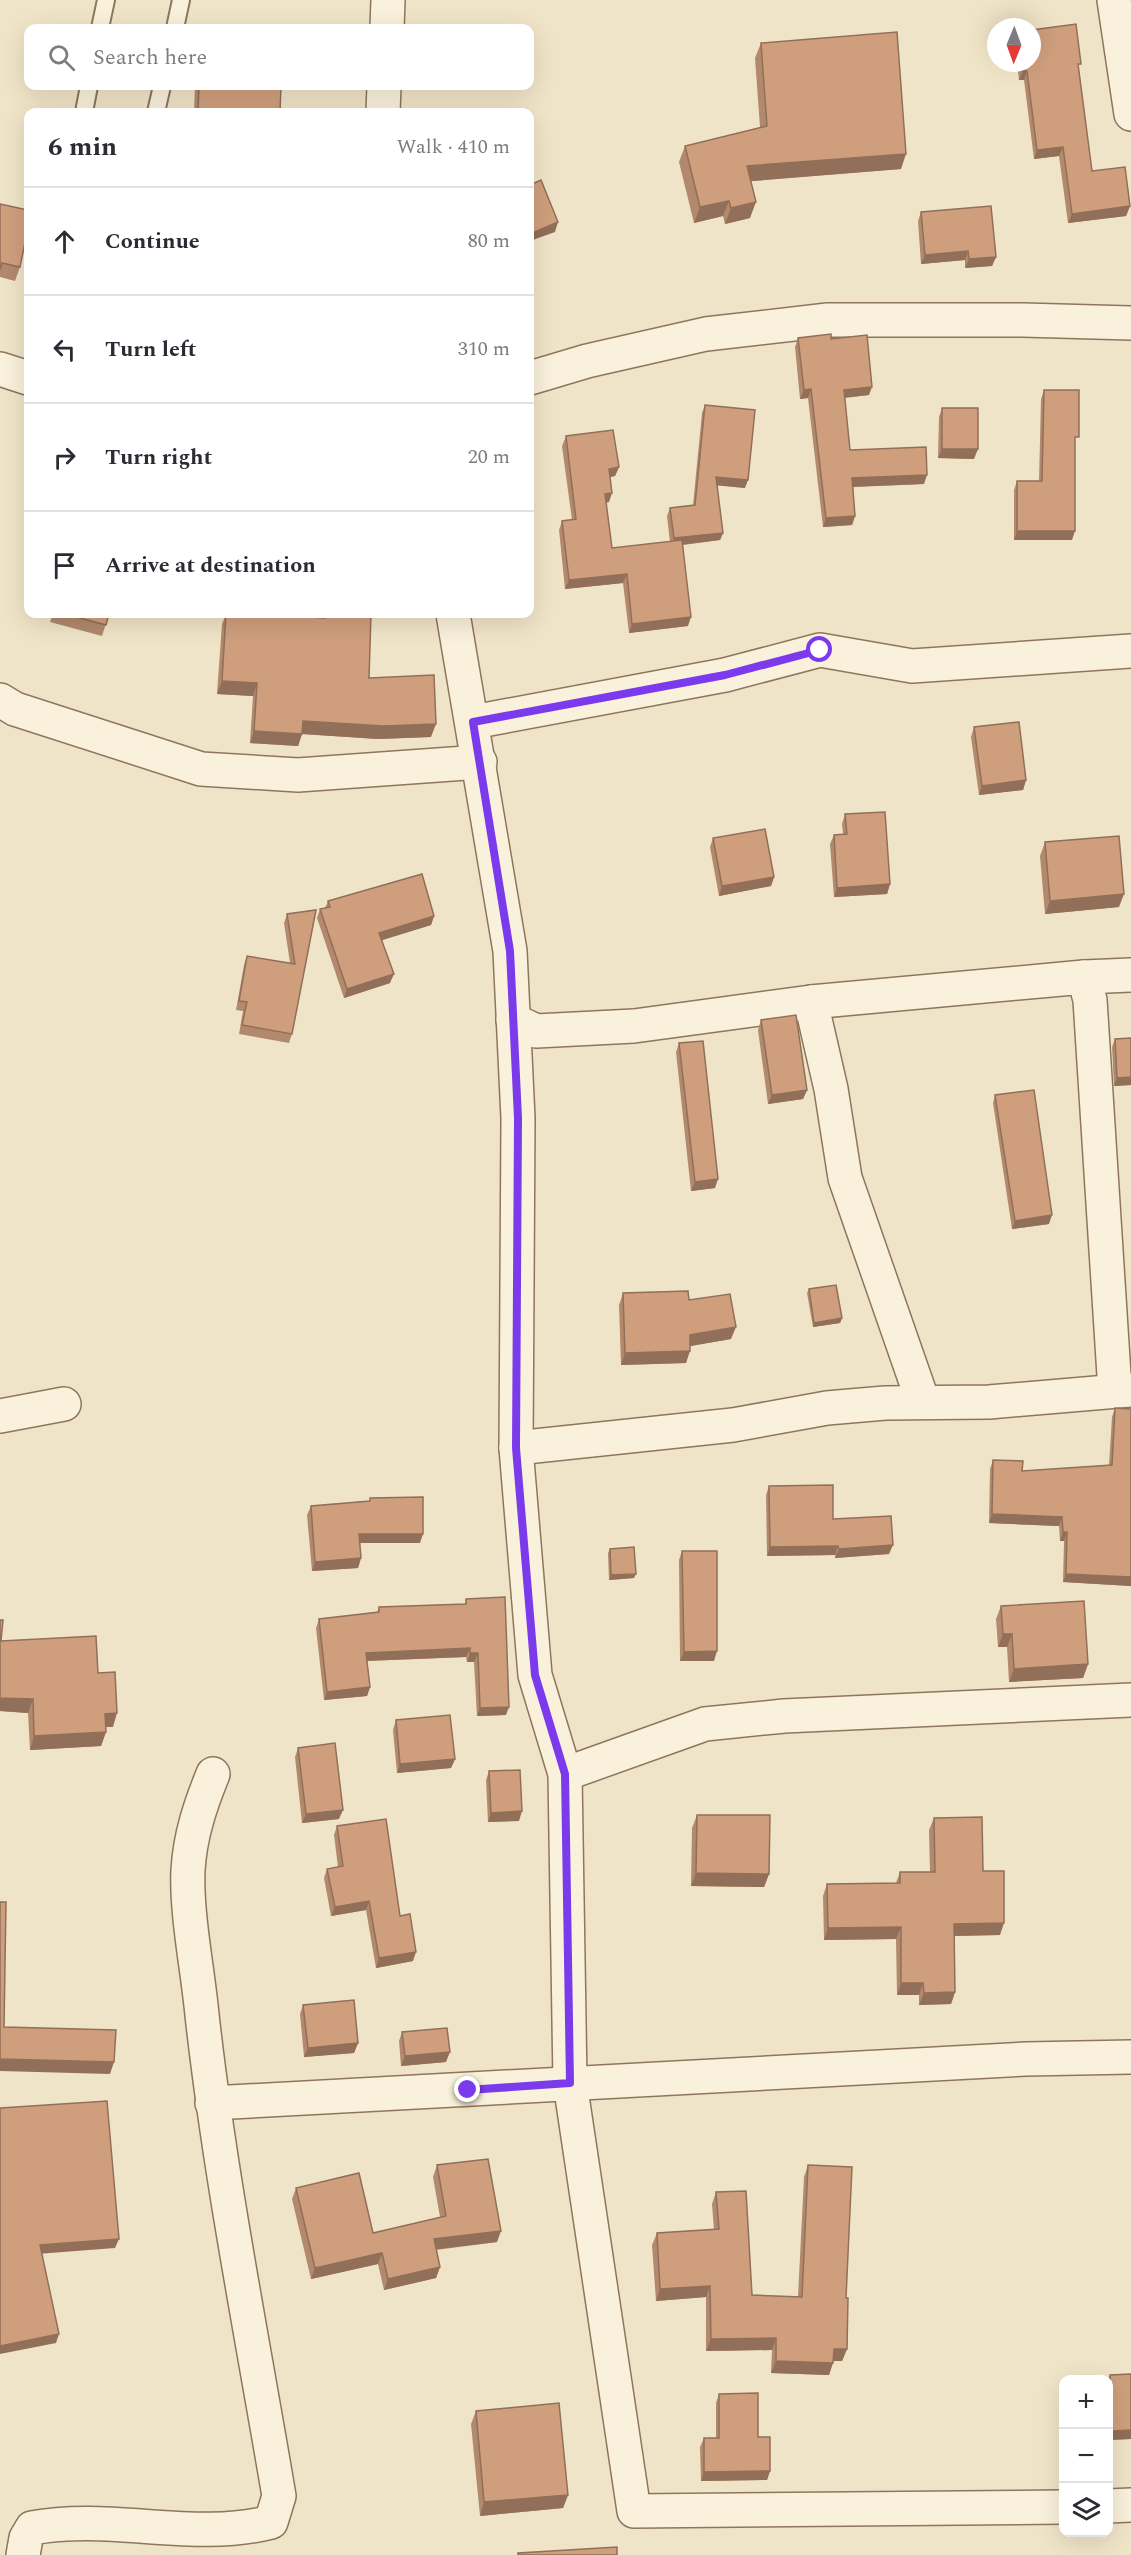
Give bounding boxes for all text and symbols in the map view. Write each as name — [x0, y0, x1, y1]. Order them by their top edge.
north arrow — [987, 18, 1041, 72]
search box — [24, 24, 534, 90]
icon: search — [45, 41, 78, 74]
text: Search here — [93, 41, 207, 74]
text: 6 min — [48, 127, 117, 167]
text: Walk · 410 m — [397, 132, 510, 162]
icon: ahead — [48, 225, 81, 258]
text: Continue — [105, 225, 200, 258]
text: 80 m — [468, 226, 510, 256]
icon: left — [48, 333, 81, 366]
text: Turn left — [105, 333, 197, 366]
text: 310 m — [458, 334, 510, 364]
icon: right — [48, 441, 81, 474]
text: Turn right — [105, 441, 212, 474]
text: 20 m — [468, 442, 510, 472]
icon: arrive — [48, 549, 81, 582]
text: Arrive at destination — [105, 549, 316, 582]
route start — [806, 636, 832, 662]
route end — [454, 2076, 480, 2102]
map controls — [1059, 2375, 1113, 2537]
button: + — [1059, 2375, 1113, 2429]
button: − — [1059, 2429, 1113, 2483]
button: layers — [1059, 2483, 1113, 2537]

